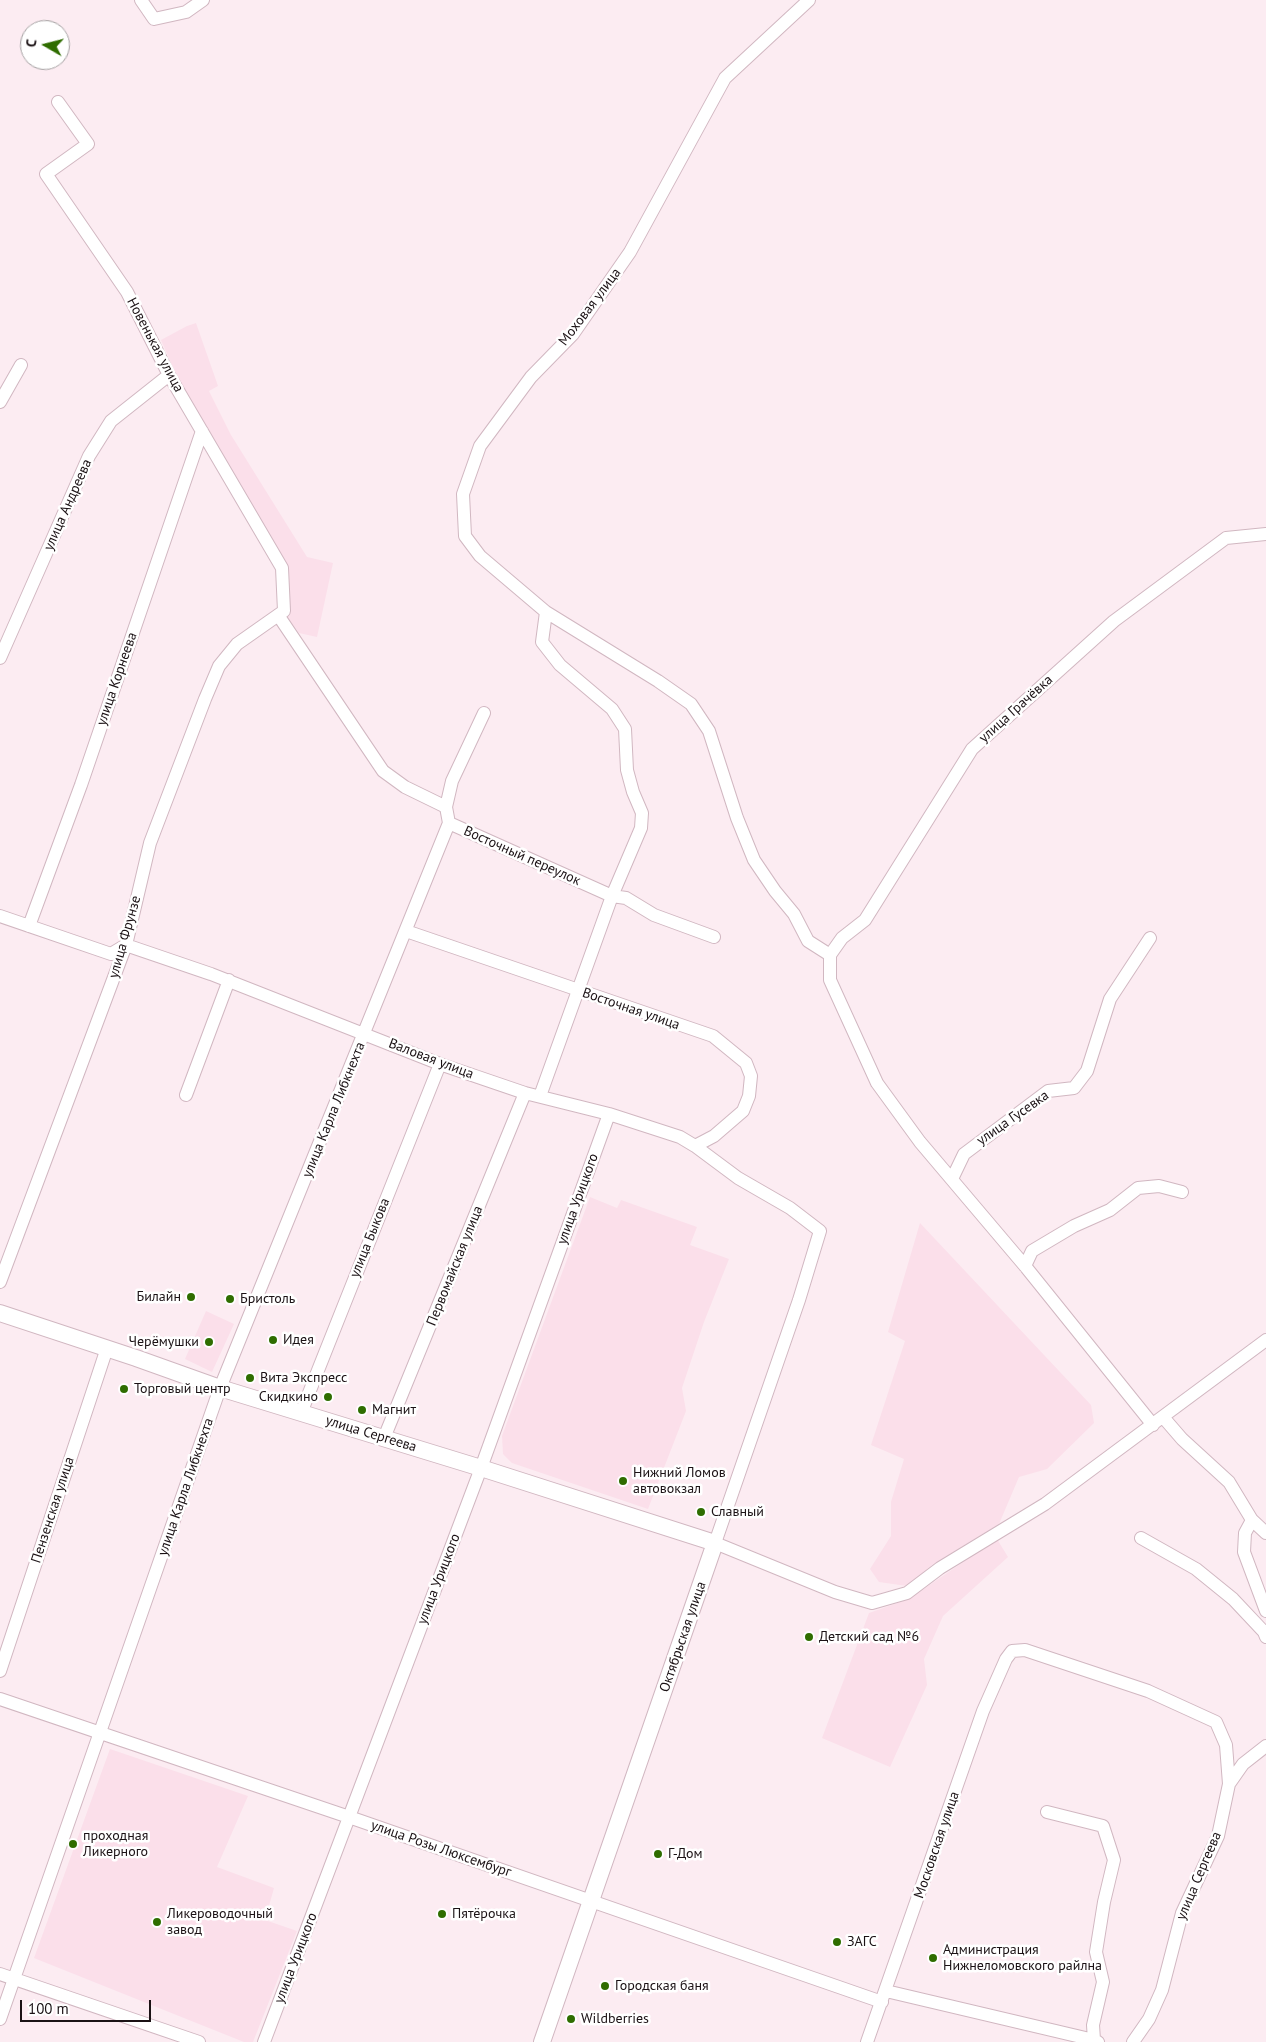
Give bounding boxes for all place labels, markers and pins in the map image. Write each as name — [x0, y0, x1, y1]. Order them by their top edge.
place label: Билайн — [136, 1289, 181, 1305]
marker: Билайн — [185, 1291, 197, 1303]
place label: Бристоль — [240, 1291, 295, 1307]
marker: Бристоль — [224, 1293, 236, 1305]
place label: Идея — [283, 1332, 314, 1348]
place label: Черёмушки — [129, 1334, 199, 1350]
marker: Идея — [267, 1334, 279, 1346]
marker: Черёмушки — [203, 1336, 215, 1348]
place label: Вита Экспресс — [260, 1370, 347, 1386]
marker: Вита Экспресс — [244, 1372, 256, 1384]
place label: Торговый центр — [134, 1381, 231, 1397]
marker: Торговый центр — [118, 1383, 130, 1395]
place label: Скидкино — [259, 1389, 318, 1405]
marker: Скидкино — [322, 1391, 334, 1403]
place label: Магнит — [372, 1402, 416, 1418]
marker: Магнит — [356, 1404, 368, 1416]
place label: Нижний Ломов автовокзал — [633, 1465, 726, 1498]
marker: Нижний Ломов автовокзал — [617, 1475, 629, 1487]
place label: Славный — [711, 1504, 764, 1520]
marker: Славный — [695, 1506, 707, 1518]
place label: Детский сад №6 — [819, 1629, 919, 1645]
marker: Детский сад №6 — [803, 1631, 815, 1643]
place label: проходная Ликерного — [83, 1828, 148, 1860]
marker: проходная Ликерного — [67, 1838, 79, 1850]
place label: Г-Дом — [668, 1846, 703, 1862]
marker: Г-Дом — [652, 1848, 664, 1860]
place label: Ликероводочный завод — [167, 1906, 273, 1938]
place label: Пятёрочка — [452, 1906, 516, 1922]
marker: Пятёрочка — [436, 1908, 448, 1920]
marker: Ликероводочный завод — [151, 1916, 163, 1928]
place label: ЗАГС — [847, 1934, 877, 1950]
marker: ЗАГС — [831, 1936, 843, 1948]
place label: Администрация Нижнеломовского райлна — [943, 1942, 1102, 1974]
marker: Администрация Нижнеломовского райлна — [927, 1952, 939, 1964]
place label: Городская баня — [615, 1978, 709, 1994]
marker: Городская баня — [599, 1980, 611, 1992]
place label: Wildberries — [581, 2011, 649, 2027]
marker: Wildberries — [565, 2013, 577, 2025]

